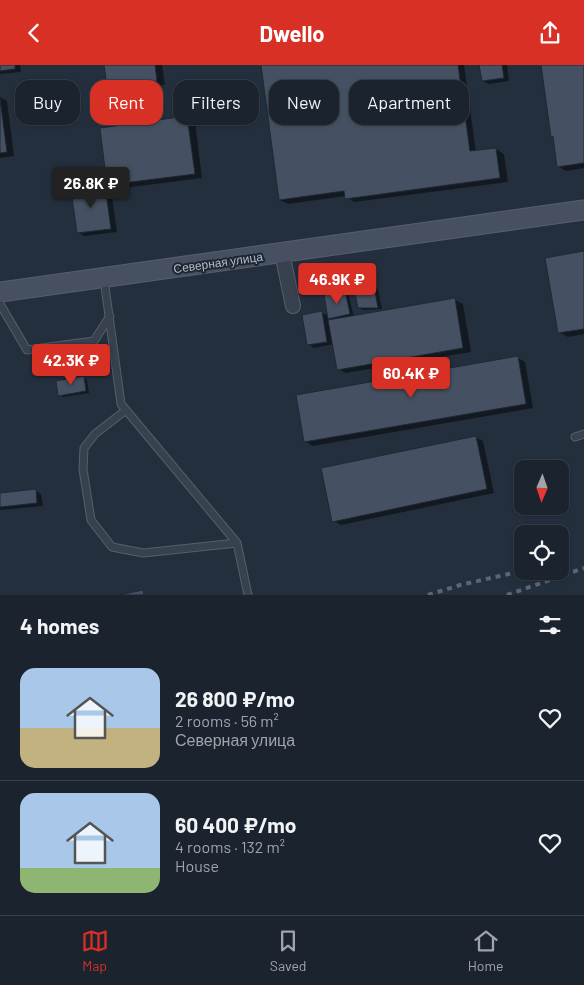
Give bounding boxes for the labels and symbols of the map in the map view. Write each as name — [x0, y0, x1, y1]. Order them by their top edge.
pin: 26.8K ₽ — [45, 167, 137, 209]
street label: Северная улица — [172, 249, 264, 276]
pin: 46.9K ₽ — [291, 263, 383, 305]
pin: 42.3K ₽ — [25, 343, 117, 386]
pin: 60.4K ₽ — [365, 357, 457, 399]
north arrow — [514, 460, 569, 515]

